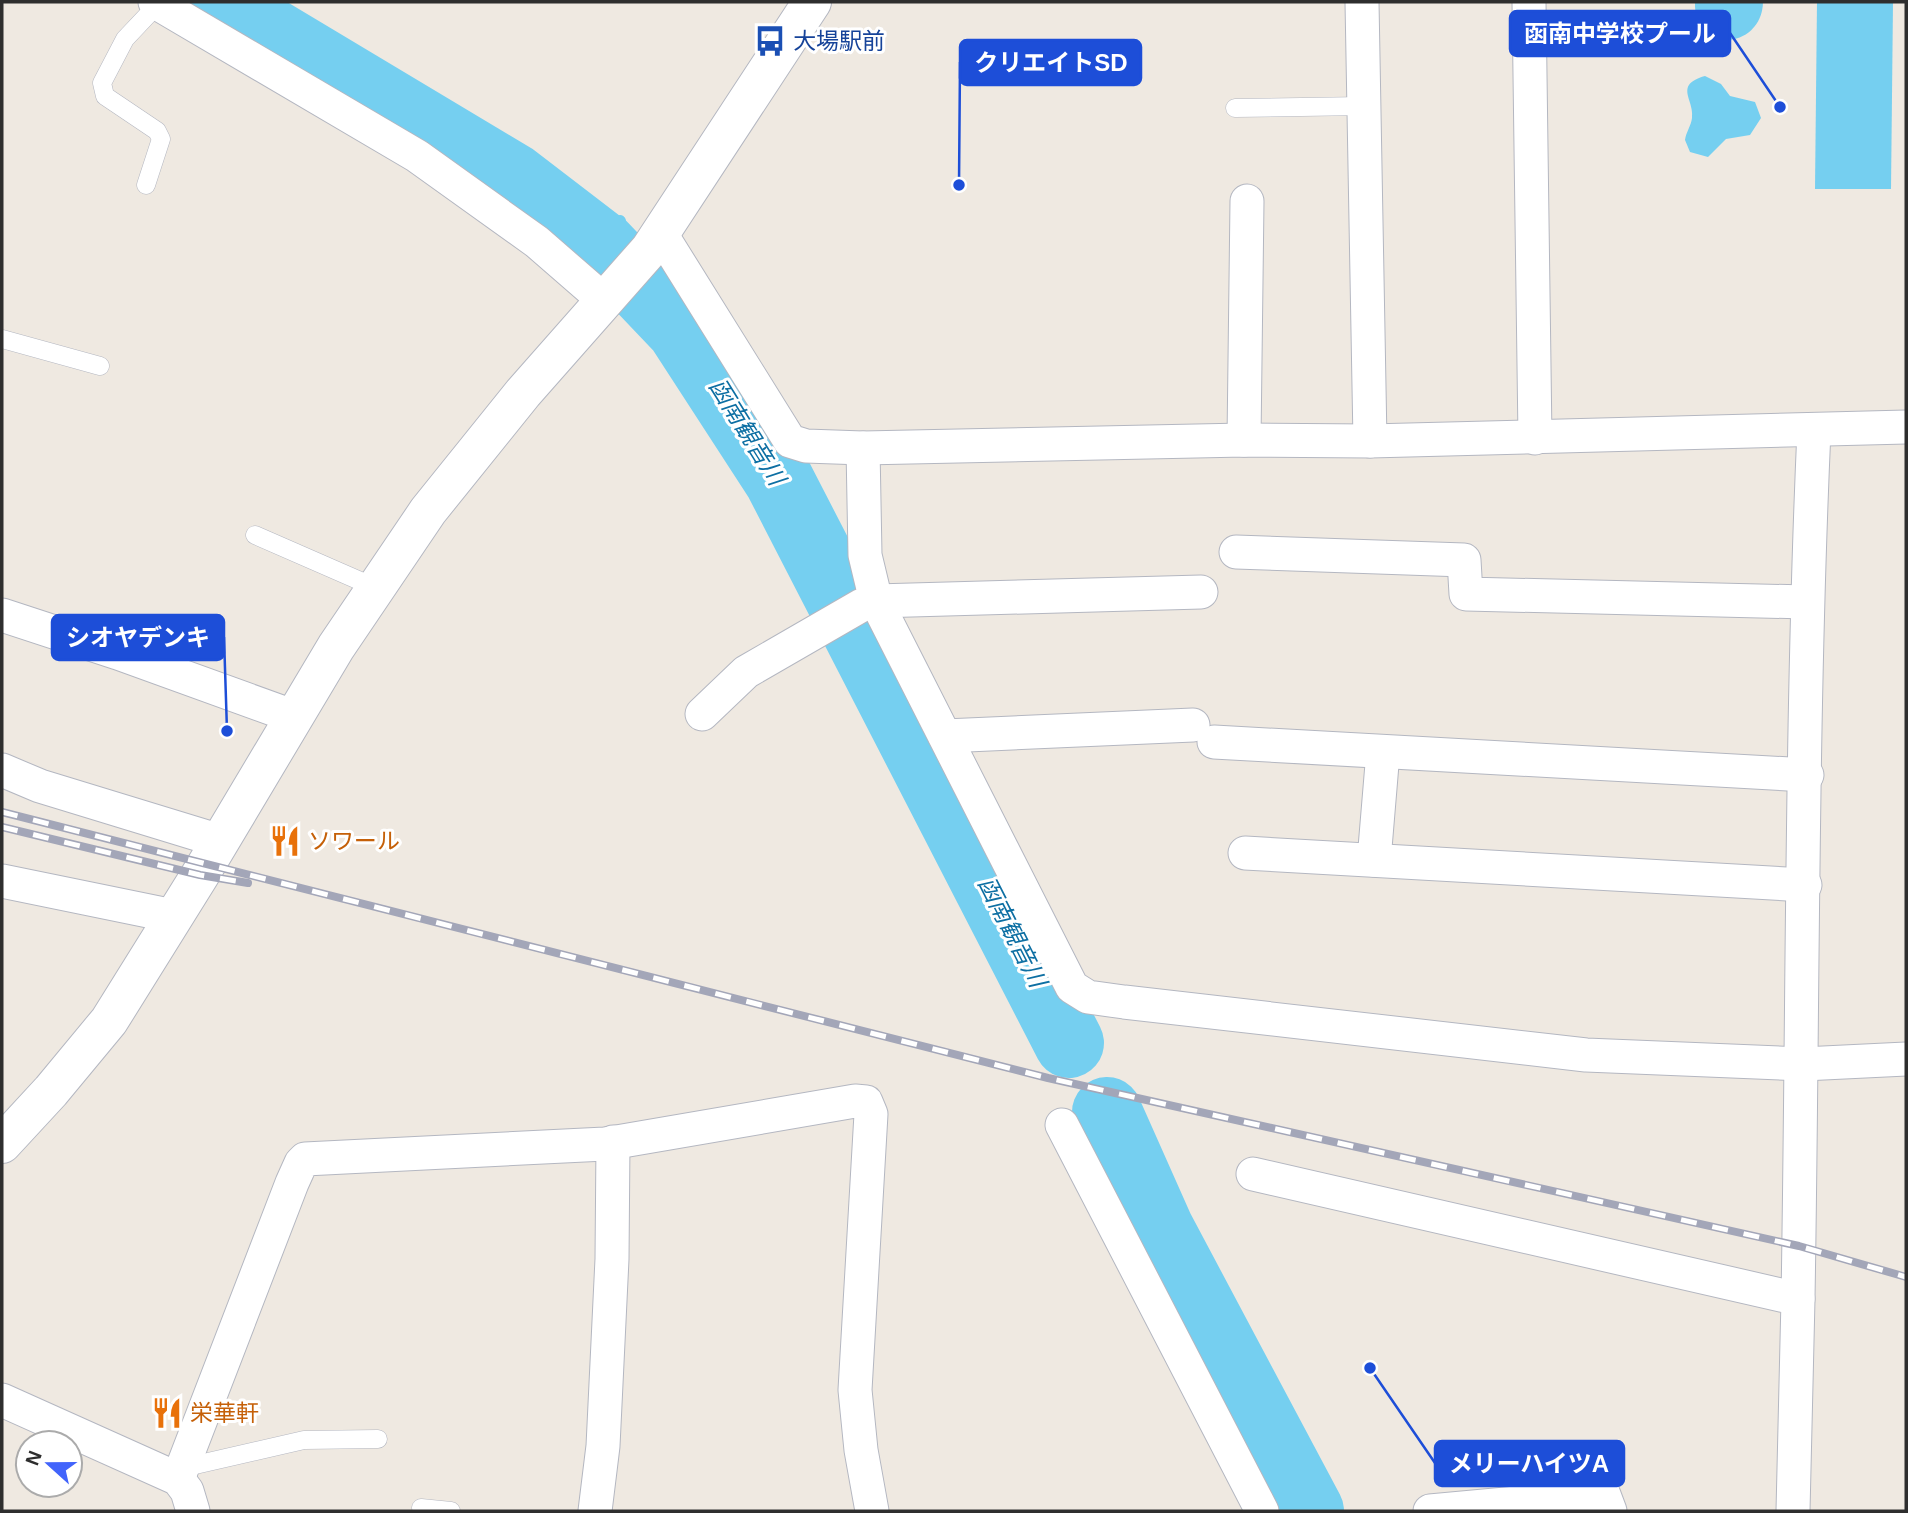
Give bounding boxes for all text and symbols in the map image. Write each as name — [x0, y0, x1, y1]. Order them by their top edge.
callout: 函南中学校プール — [1510, 11, 1730, 56]
text: 函南中学校プール — [1524, 20, 1716, 47]
bus stop icon: 大場駅前 — [753, 24, 787, 58]
place label: 大場駅前 — [793, 28, 885, 54]
callout: クリエイトSD — [960, 40, 1141, 85]
text: クリエイトSD — [974, 49, 1128, 76]
water label: 函南観音川 — [704, 374, 792, 492]
callout: シオヤデンキ — [52, 615, 224, 660]
text: シオヤデンキ — [66, 624, 210, 651]
restaurant icon: ソワール — [268, 824, 302, 858]
place label: ソワール — [308, 828, 400, 854]
water label: 函南観音川 — [973, 872, 1053, 994]
restaurant icon: 栄華軒 — [150, 1396, 184, 1430]
place label: 栄華軒 — [190, 1400, 259, 1426]
north arrow — [14, 1429, 84, 1499]
callout: メリーハイツA — [1435, 1441, 1624, 1486]
text: N — [21, 1448, 46, 1468]
text: メリーハイツA — [1449, 1450, 1609, 1477]

